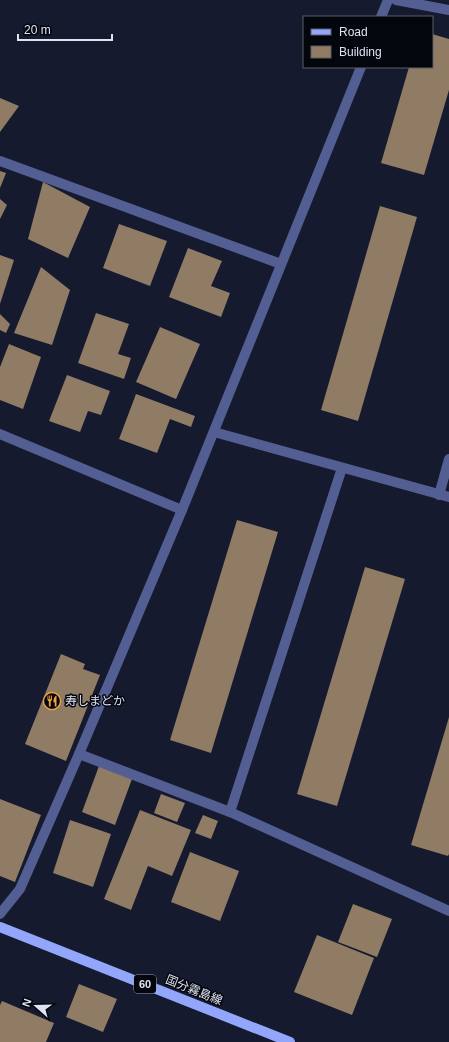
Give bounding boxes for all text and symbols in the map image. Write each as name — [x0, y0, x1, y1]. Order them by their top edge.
scale bar — [18, 16, 112, 42]
legend — [303, 16, 433, 68]
text: 20 m — [24, 23, 51, 37]
text: Road — [339, 25, 368, 39]
text: Building — [339, 45, 382, 59]
restaurant icon: 寿しまどか — [42, 691, 62, 711]
place label: 寿しまどか — [65, 694, 125, 708]
street label: 国分霧島線 — [164, 972, 224, 1008]
road number: 60 — [134, 975, 156, 993]
north arrow — [16, 986, 56, 1026]
text: N — [20, 997, 34, 1008]

